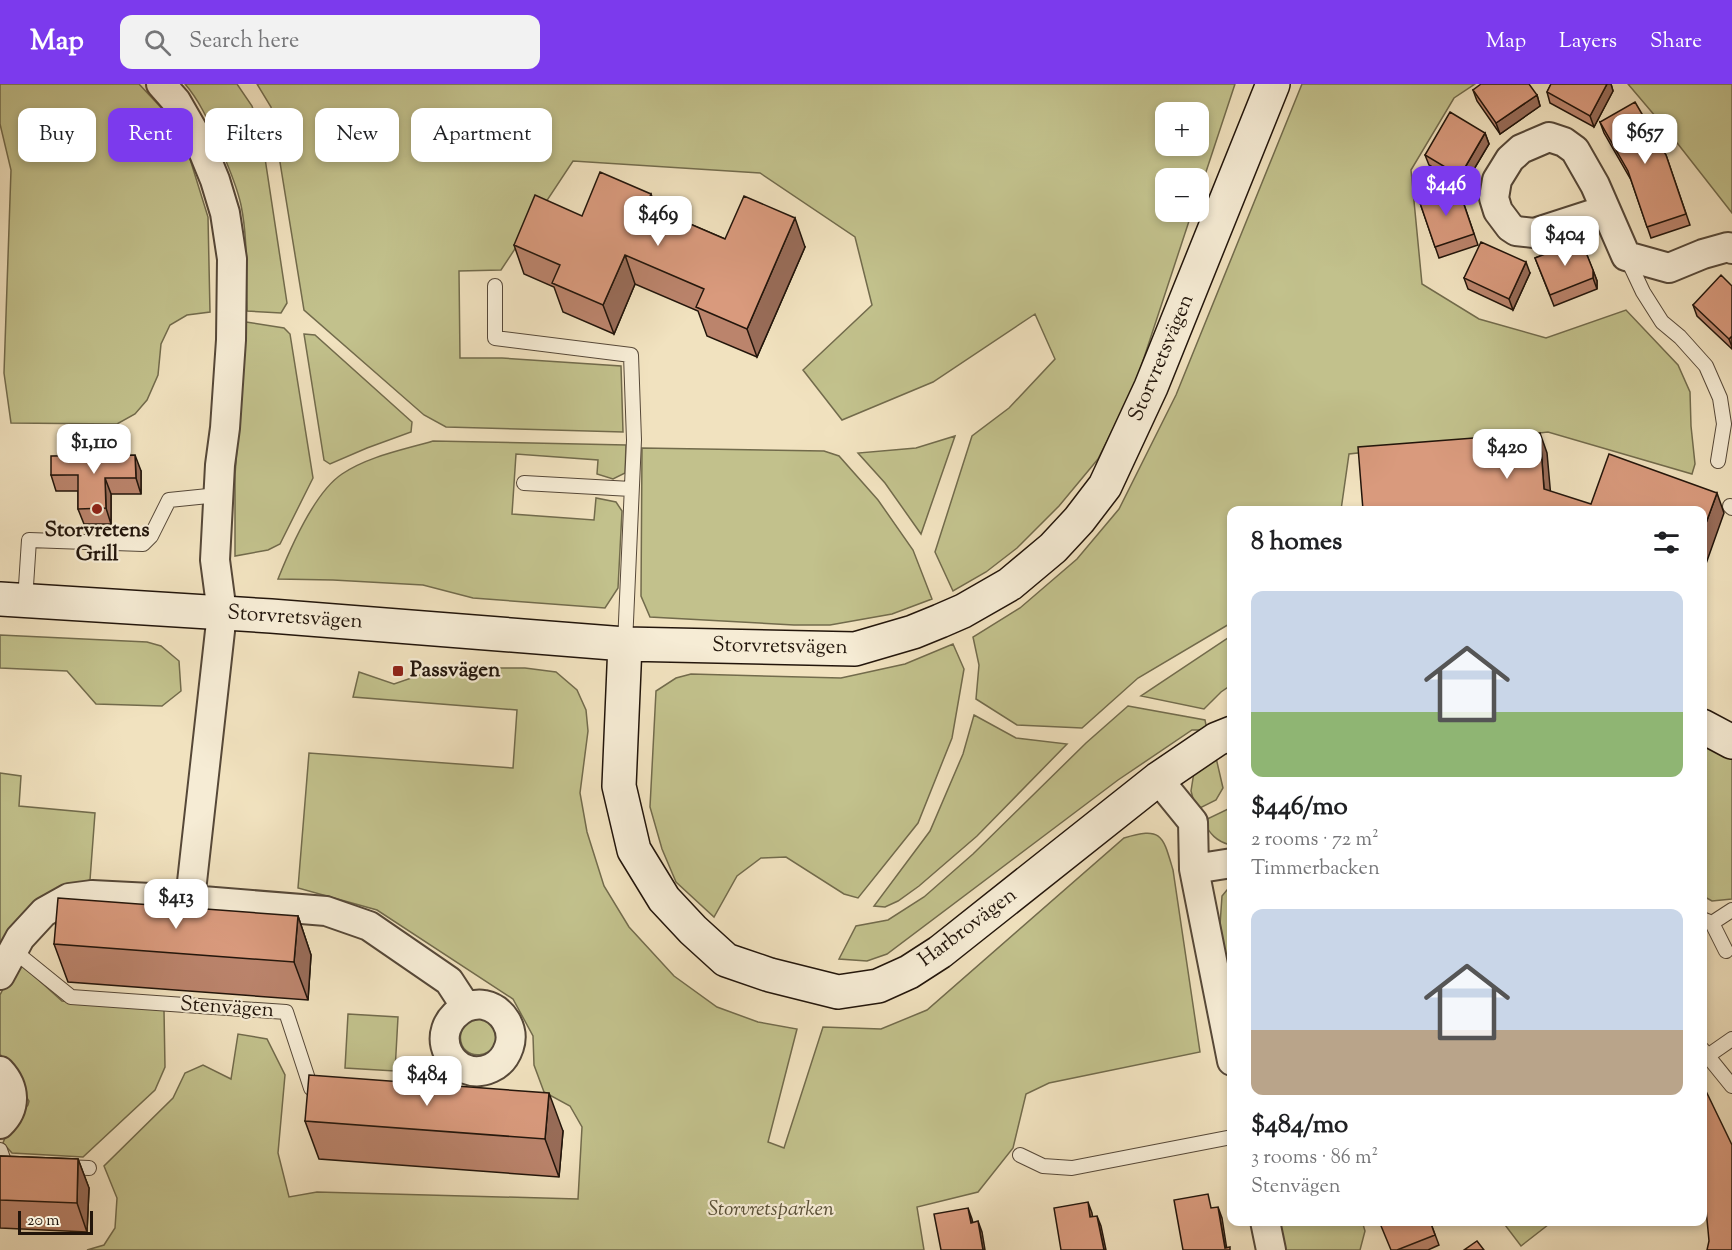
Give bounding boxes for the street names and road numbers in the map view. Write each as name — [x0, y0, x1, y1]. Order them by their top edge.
street label: Storvretsvägen — [1122, 290, 1202, 426]
street label: Storvretsvägen — [226, 598, 364, 638]
street label: Storvretsvägen — [712, 631, 848, 663]
street label: Harbrovägen — [912, 881, 1024, 975]
street label: Stenvägen — [179, 990, 275, 1026]

